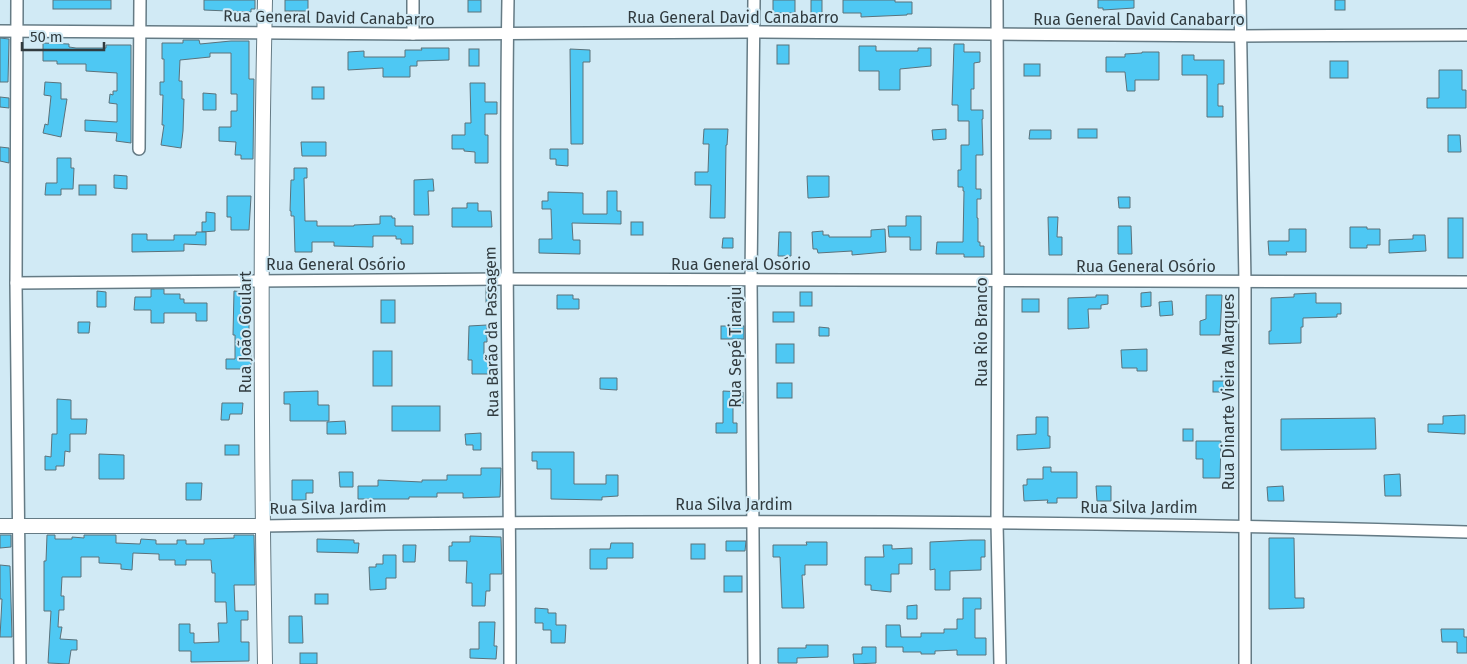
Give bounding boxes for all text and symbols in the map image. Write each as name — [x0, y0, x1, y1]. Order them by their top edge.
street label: Rua General David Canabarro — [223, 6, 435, 29]
street label: Rua General David Canabarro — [627, 8, 839, 27]
street label: Rua General David Canabarro — [1033, 10, 1245, 29]
scale bar — [22, 20, 105, 52]
text: 50 m — [30, 28, 63, 46]
street label: Rua Barão da Passagem — [481, 246, 502, 418]
street label: Rua General Osório — [266, 255, 406, 274]
street label: Rua General Osório — [671, 255, 811, 274]
street label: Rua General Osório — [1076, 257, 1216, 276]
street label: Rua João Goulart — [236, 271, 255, 393]
street label: Rua Rio Branco — [972, 277, 991, 387]
street label: Rua Sepé Tiaraju — [726, 286, 745, 408]
street label: Rua Dinarte Vieira Marques — [1219, 294, 1238, 490]
street label: Rua Silva Jardim — [675, 495, 793, 514]
street label: Rua Silva Jardim — [269, 497, 387, 518]
street label: Rua Silva Jardim — [1080, 498, 1198, 517]

